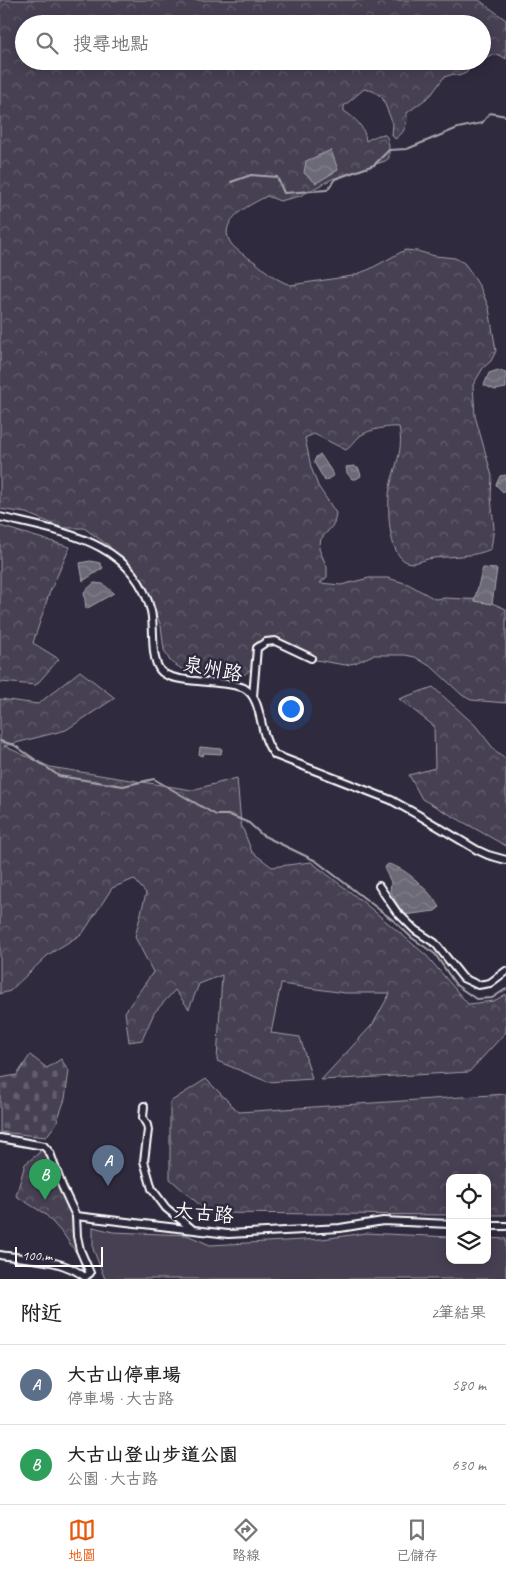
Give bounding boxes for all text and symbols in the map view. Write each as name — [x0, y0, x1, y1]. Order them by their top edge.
search box — [15, 15, 491, 70]
icon: search — [33, 29, 61, 57]
text: 搜尋地點 — [73, 32, 149, 56]
street label: 泉州路 — [181, 651, 246, 687]
your location — [278, 696, 304, 722]
pin: A — [92, 1145, 124, 1186]
pin: B — [29, 1159, 61, 1200]
map controls — [446, 1174, 491, 1264]
button: locate — [446, 1174, 491, 1219]
street label: 大古路 — [173, 1197, 236, 1229]
button: layers — [446, 1219, 491, 1264]
scale bar — [15, 1244, 102, 1267]
text: 100 m — [22, 1247, 52, 1264]
text: 附近 — [20, 1300, 62, 1326]
text: 2筆結果 — [431, 1303, 486, 1323]
text: 大古山停車場 — [67, 1363, 181, 1387]
text: A — [32, 1375, 40, 1395]
text: 580 m — [452, 1375, 486, 1395]
text: 停車場 · 大古路 — [67, 1389, 174, 1409]
text: 大古山登山步道公園 — [67, 1443, 238, 1467]
text: B — [32, 1455, 40, 1475]
text: 630 m — [452, 1455, 486, 1475]
text: 公園 · 大古路 — [67, 1469, 158, 1489]
tab: 地圖 — [68, 1516, 96, 1564]
tab: 路線 — [232, 1516, 260, 1564]
tab: 已儲存 — [396, 1516, 438, 1564]

